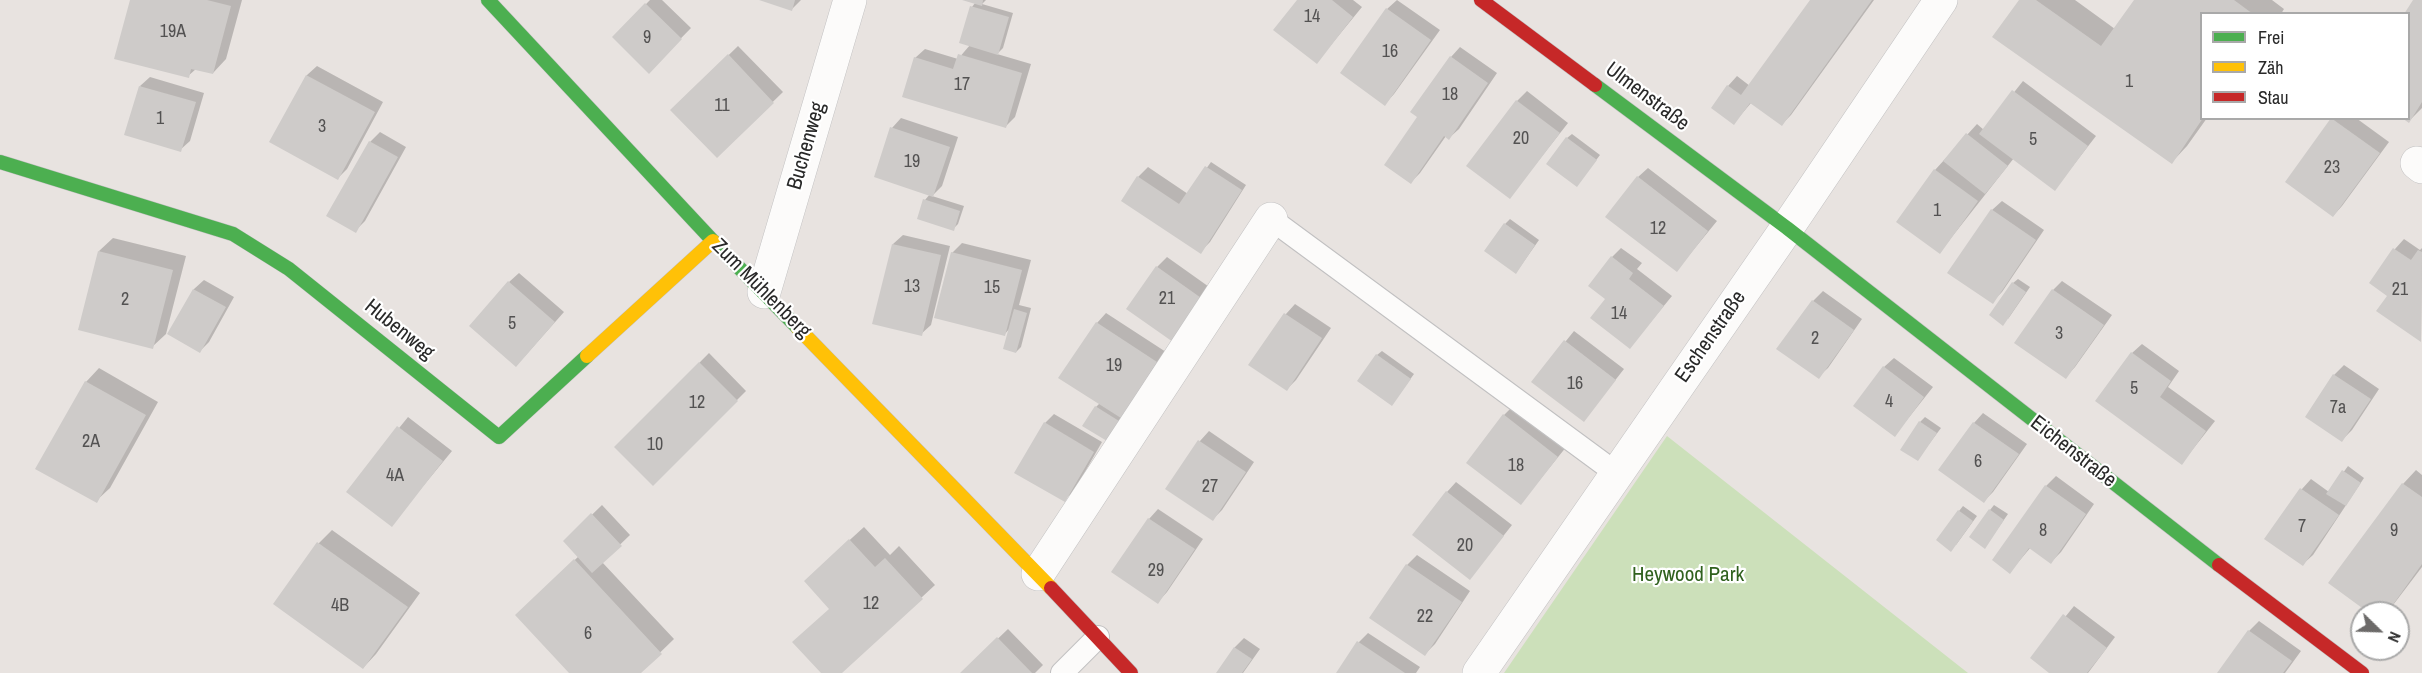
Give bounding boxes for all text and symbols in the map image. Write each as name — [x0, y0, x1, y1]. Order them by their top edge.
house number: 14 — [1304, 6, 1320, 28]
legend — [2200, 12, 2410, 120]
house number: 19A — [160, 21, 186, 43]
text: Frei — [2258, 25, 2284, 50]
house number: 9 — [643, 27, 651, 49]
house number: 16 — [1382, 41, 1398, 63]
text: Zäh — [2258, 55, 2283, 80]
street label: Ulmenstraße — [1600, 57, 1694, 137]
house number: 1 — [2125, 71, 2133, 93]
house number: 17 — [954, 74, 970, 96]
house number: 18 — [1442, 84, 1458, 106]
text: Stau — [2258, 85, 2288, 110]
house number: 11 — [714, 95, 730, 117]
street label: Buchenweg — [782, 99, 832, 193]
house number: 1 — [156, 108, 164, 130]
house number: 3 — [318, 116, 326, 138]
house number: 20 — [1513, 128, 1529, 150]
house number: 5 — [2029, 129, 2037, 151]
house number: 19 — [904, 151, 920, 173]
house number: 23 — [2324, 157, 2340, 179]
house number: 1 — [1933, 200, 1941, 222]
house number: 12 — [1650, 218, 1666, 240]
street label: Zum Mühlenberg — [706, 234, 816, 344]
house number: 13 — [904, 276, 920, 298]
house number: 15 — [984, 277, 1000, 299]
house number: 21 — [2392, 279, 2408, 301]
street label: Eschenstraße — [1670, 286, 1752, 388]
house number: 21 — [1159, 288, 1175, 310]
house number: 2 — [121, 289, 129, 311]
street label: Hubenweg — [359, 294, 439, 366]
house number: 14 — [1611, 303, 1627, 325]
house number: 5 — [508, 313, 516, 335]
house number: 3 — [2055, 323, 2063, 345]
house number: 2 — [1811, 328, 1819, 350]
house number: 19 — [1106, 355, 1122, 377]
house number: 16 — [1567, 373, 1583, 395]
house number: 5 — [2130, 378, 2138, 400]
house number: 4 — [1885, 391, 1893, 413]
house number: 12 — [689, 392, 705, 414]
house number: 7a — [2330, 397, 2346, 419]
street label: Eichenstraße — [2025, 411, 2121, 493]
house number: 2A — [82, 431, 100, 453]
house number: 10 — [647, 434, 663, 456]
house number: 6 — [1974, 451, 1982, 473]
house number: 18 — [1508, 455, 1524, 477]
house number: 4A — [386, 465, 404, 487]
house number: 27 — [1202, 476, 1218, 498]
house number: 7 — [2298, 516, 2306, 538]
house number: 8 — [2039, 520, 2047, 542]
house number: 9 — [2390, 520, 2398, 542]
house number: 20 — [1457, 535, 1473, 557]
house number: 29 — [1148, 560, 1164, 582]
park label: Heywood Park — [1632, 562, 1744, 588]
house number: 12 — [863, 593, 879, 615]
house number: 4B — [331, 595, 349, 617]
north arrow — [2350, 601, 2410, 661]
house number: 22 — [1417, 606, 1433, 628]
house number: 6 — [584, 623, 592, 645]
text: N — [2383, 629, 2407, 646]

